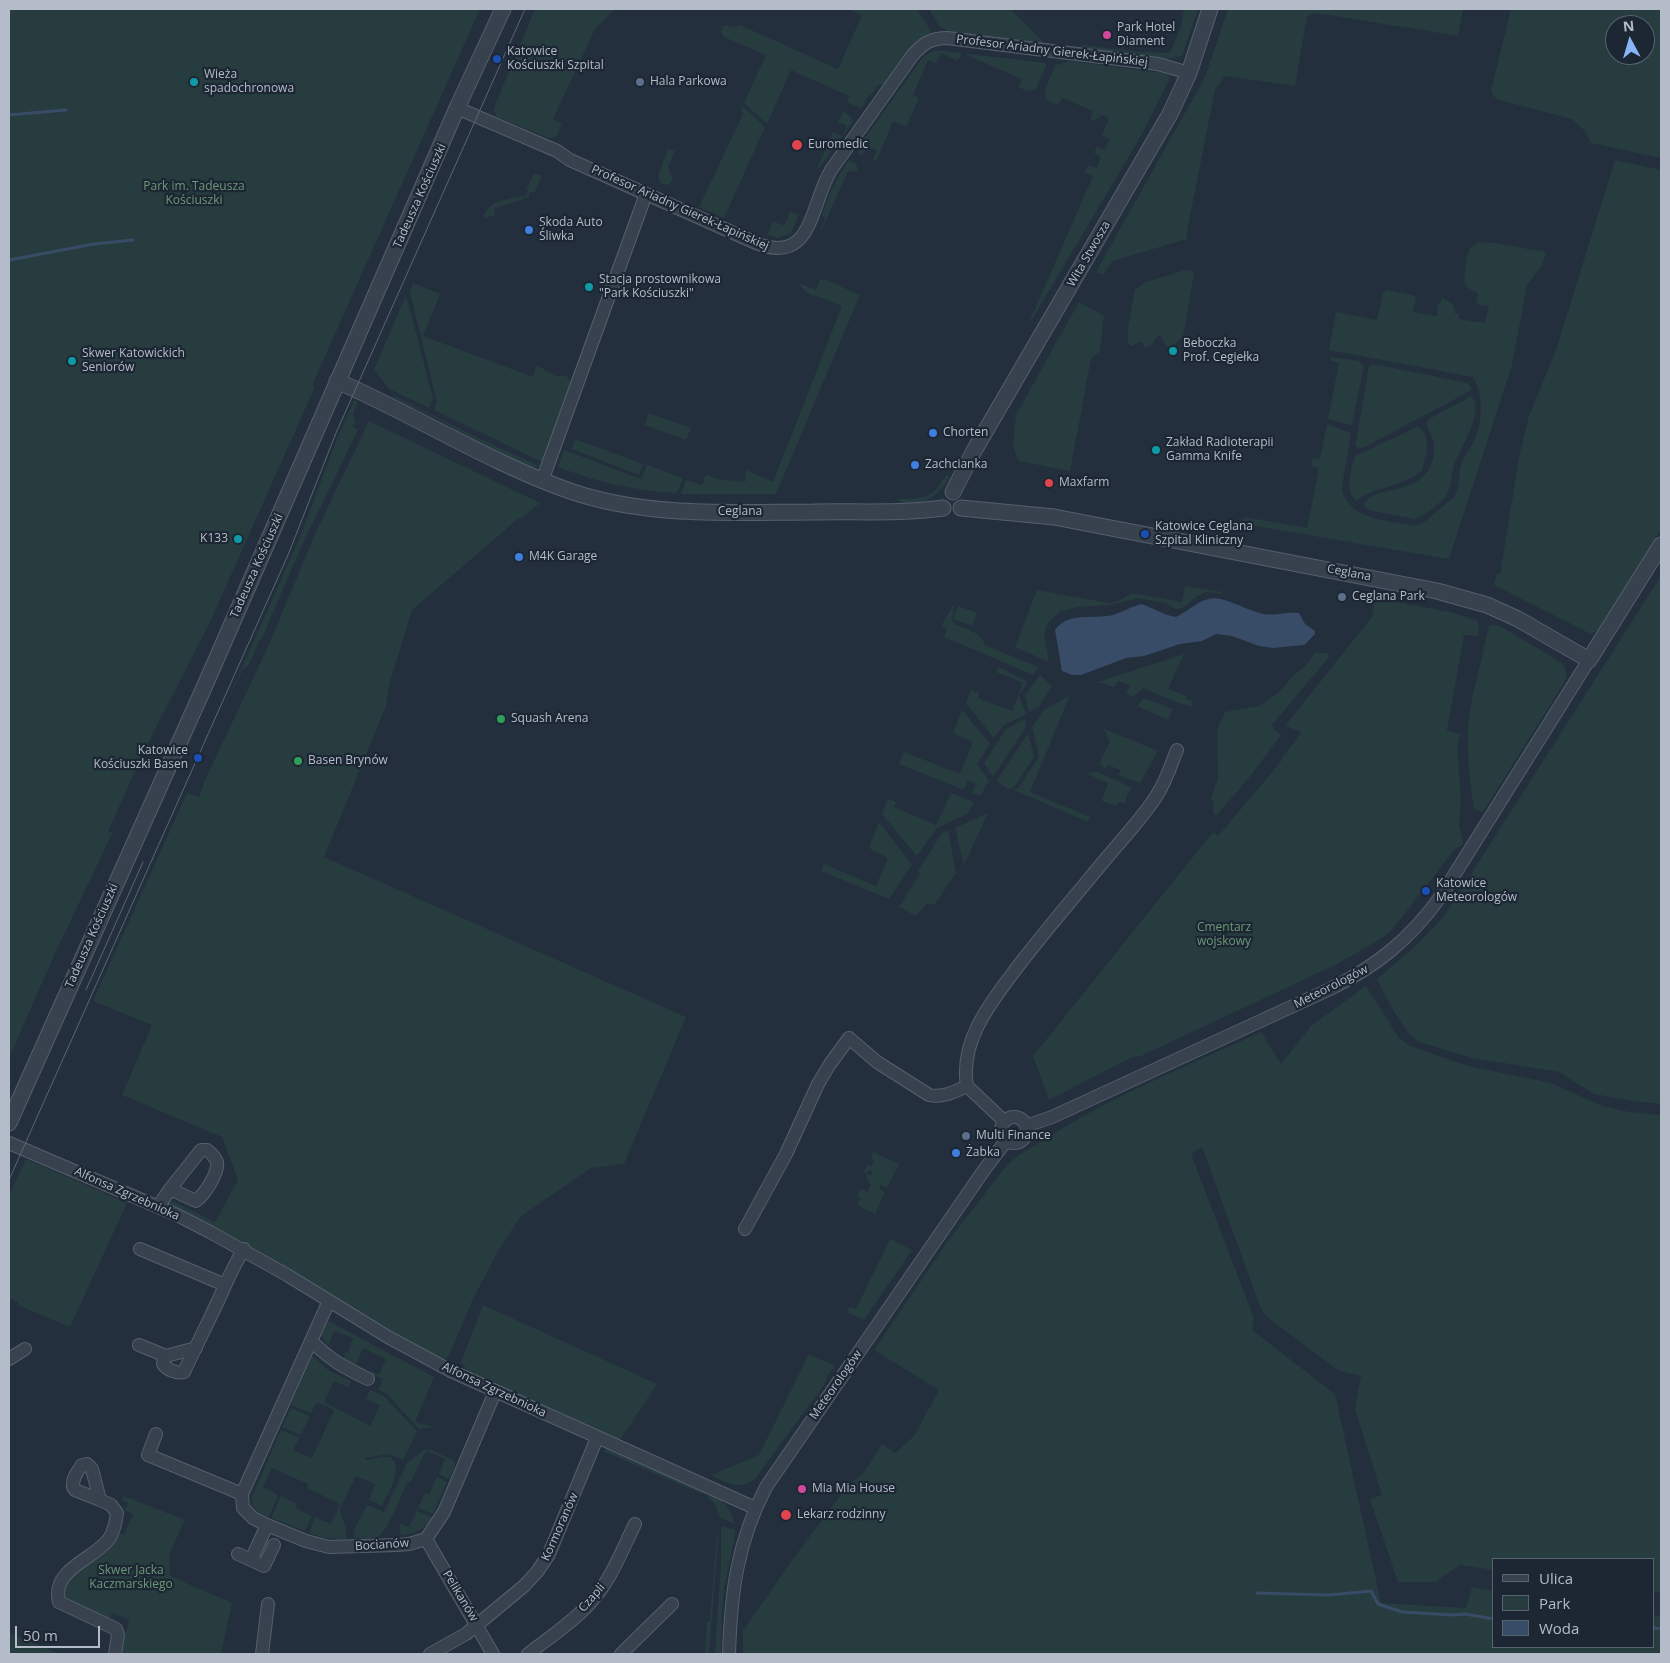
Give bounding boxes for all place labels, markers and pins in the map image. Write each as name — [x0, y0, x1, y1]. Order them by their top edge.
place label: Park Hotel Diament — [1117, 21, 1175, 49]
marker: Park Hotel Diament — [1101, 29, 1113, 41]
place label: Katowice Kościuszki Szpital — [507, 45, 604, 73]
marker: Katowice Kościuszki Szpital — [491, 53, 503, 65]
place label: Wieża spadochronowa — [204, 68, 294, 96]
place label: Hala Parkowa — [650, 75, 727, 89]
marker: Wieża spadochronowa — [188, 76, 200, 88]
marker: Hala Parkowa — [634, 76, 646, 88]
marker: Euromedic — [790, 138, 804, 152]
place label: Euromedic — [808, 138, 868, 152]
place label: Skoda Auto Śliwka — [539, 216, 603, 244]
marker: Skoda Auto Śliwka — [523, 224, 535, 236]
place label: Stacja prostownikowa "Park Kościuszki" — [599, 273, 721, 301]
marker: Stacja prostownikowa "Park Kościuszki" — [583, 281, 595, 293]
place label: Beboczka Prof. Cegiełka — [1183, 337, 1259, 365]
marker: Beboczka Prof. Cegiełka — [1167, 345, 1179, 357]
place label: Skwer Katowickich Seniorów — [82, 347, 185, 375]
marker: Skwer Katowickich Seniorów — [66, 355, 78, 367]
place label: Chorten — [943, 426, 988, 440]
marker: Chorten — [927, 427, 939, 439]
place label: Zakład Radioterapii Gamma Knife — [1166, 436, 1274, 464]
marker: Zakład Radioterapii Gamma Knife — [1150, 444, 1162, 456]
place label: Zachcianka — [925, 458, 987, 472]
marker: Zachcianka — [909, 459, 921, 471]
place label: Maxfarm — [1059, 476, 1109, 490]
marker: Maxfarm — [1043, 477, 1055, 489]
place label: Katowice Ceglana Szpital Kliniczny — [1155, 520, 1253, 548]
marker: Katowice Ceglana Szpital Kliniczny — [1139, 528, 1151, 540]
place label: K133 — [200, 532, 228, 546]
marker: K133 — [232, 533, 244, 545]
place label: M4K Garage — [529, 550, 597, 564]
marker: M4K Garage — [513, 551, 525, 563]
place label: Ceglana Park — [1352, 590, 1425, 604]
marker: Ceglana Park — [1336, 591, 1348, 603]
place label: Squash Arena — [511, 712, 588, 726]
marker: Squash Arena — [495, 713, 507, 725]
place label: Katowice Kościuszki Basen — [94, 744, 188, 772]
marker: Katowice Kościuszki Basen — [192, 752, 204, 764]
place label: Basen Brynów — [308, 754, 388, 768]
marker: Basen Brynów — [292, 755, 304, 767]
place label: Katowice Meteorologów — [1436, 877, 1517, 905]
marker: Katowice Meteorologów — [1420, 885, 1432, 897]
place label: Multi Finance — [976, 1129, 1051, 1143]
marker: Multi Finance — [960, 1130, 972, 1142]
place label: Żabka — [966, 1146, 1000, 1160]
marker: Żabka — [950, 1147, 962, 1159]
place label: Mia Mia House — [812, 1482, 895, 1496]
marker: Mia Mia House — [796, 1483, 808, 1495]
marker: Lekarz rodzinny — [779, 1508, 793, 1522]
place label: Lekarz rodzinny — [797, 1508, 885, 1522]

